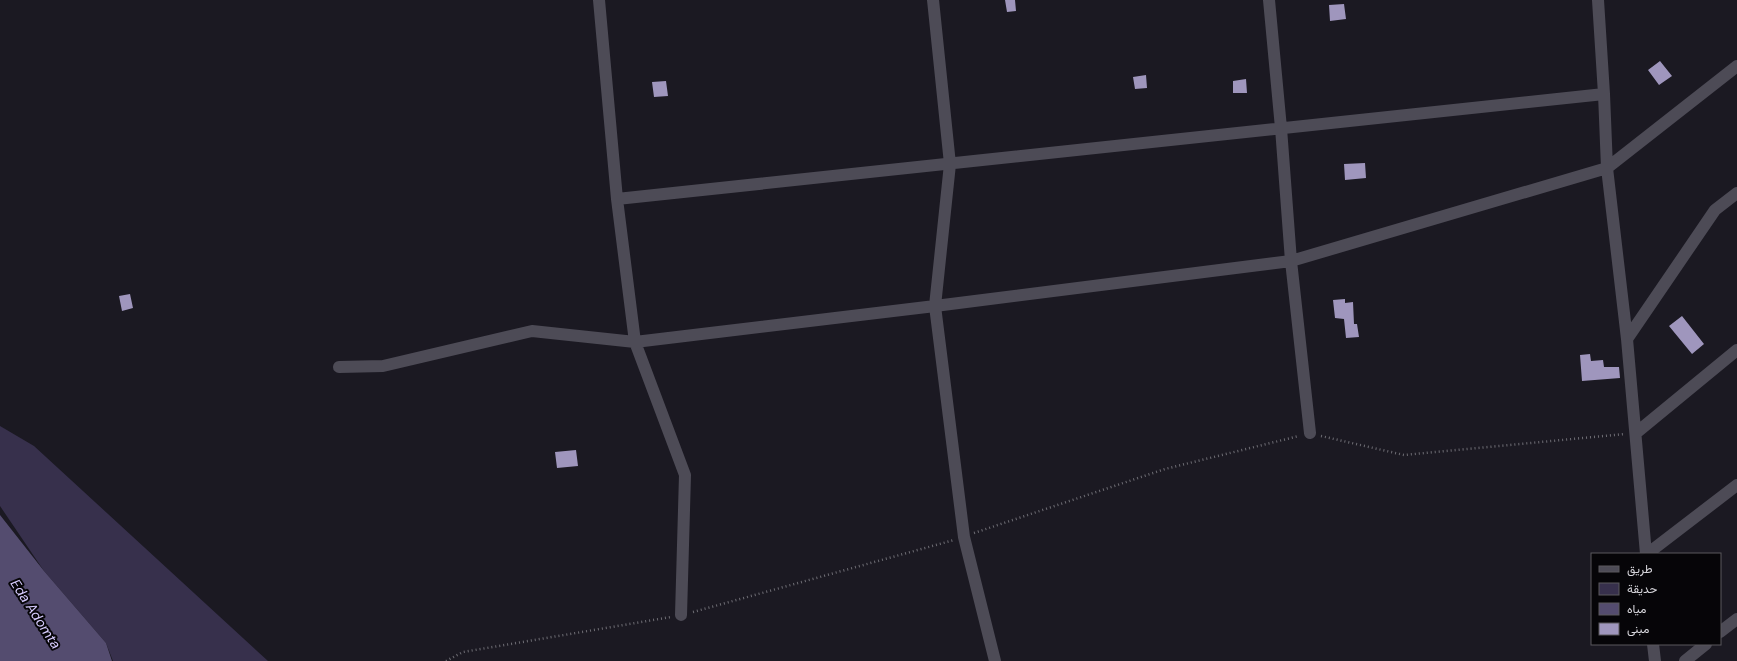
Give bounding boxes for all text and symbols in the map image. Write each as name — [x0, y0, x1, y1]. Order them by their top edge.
legend — [1591, 553, 1721, 645]
text: طريق — [1627, 561, 1653, 577]
water label: Eda Adomta — [7, 576, 65, 653]
text: حديقة — [1627, 581, 1657, 597]
text: مياه — [1627, 601, 1646, 617]
text: مبنى — [1627, 621, 1649, 637]

